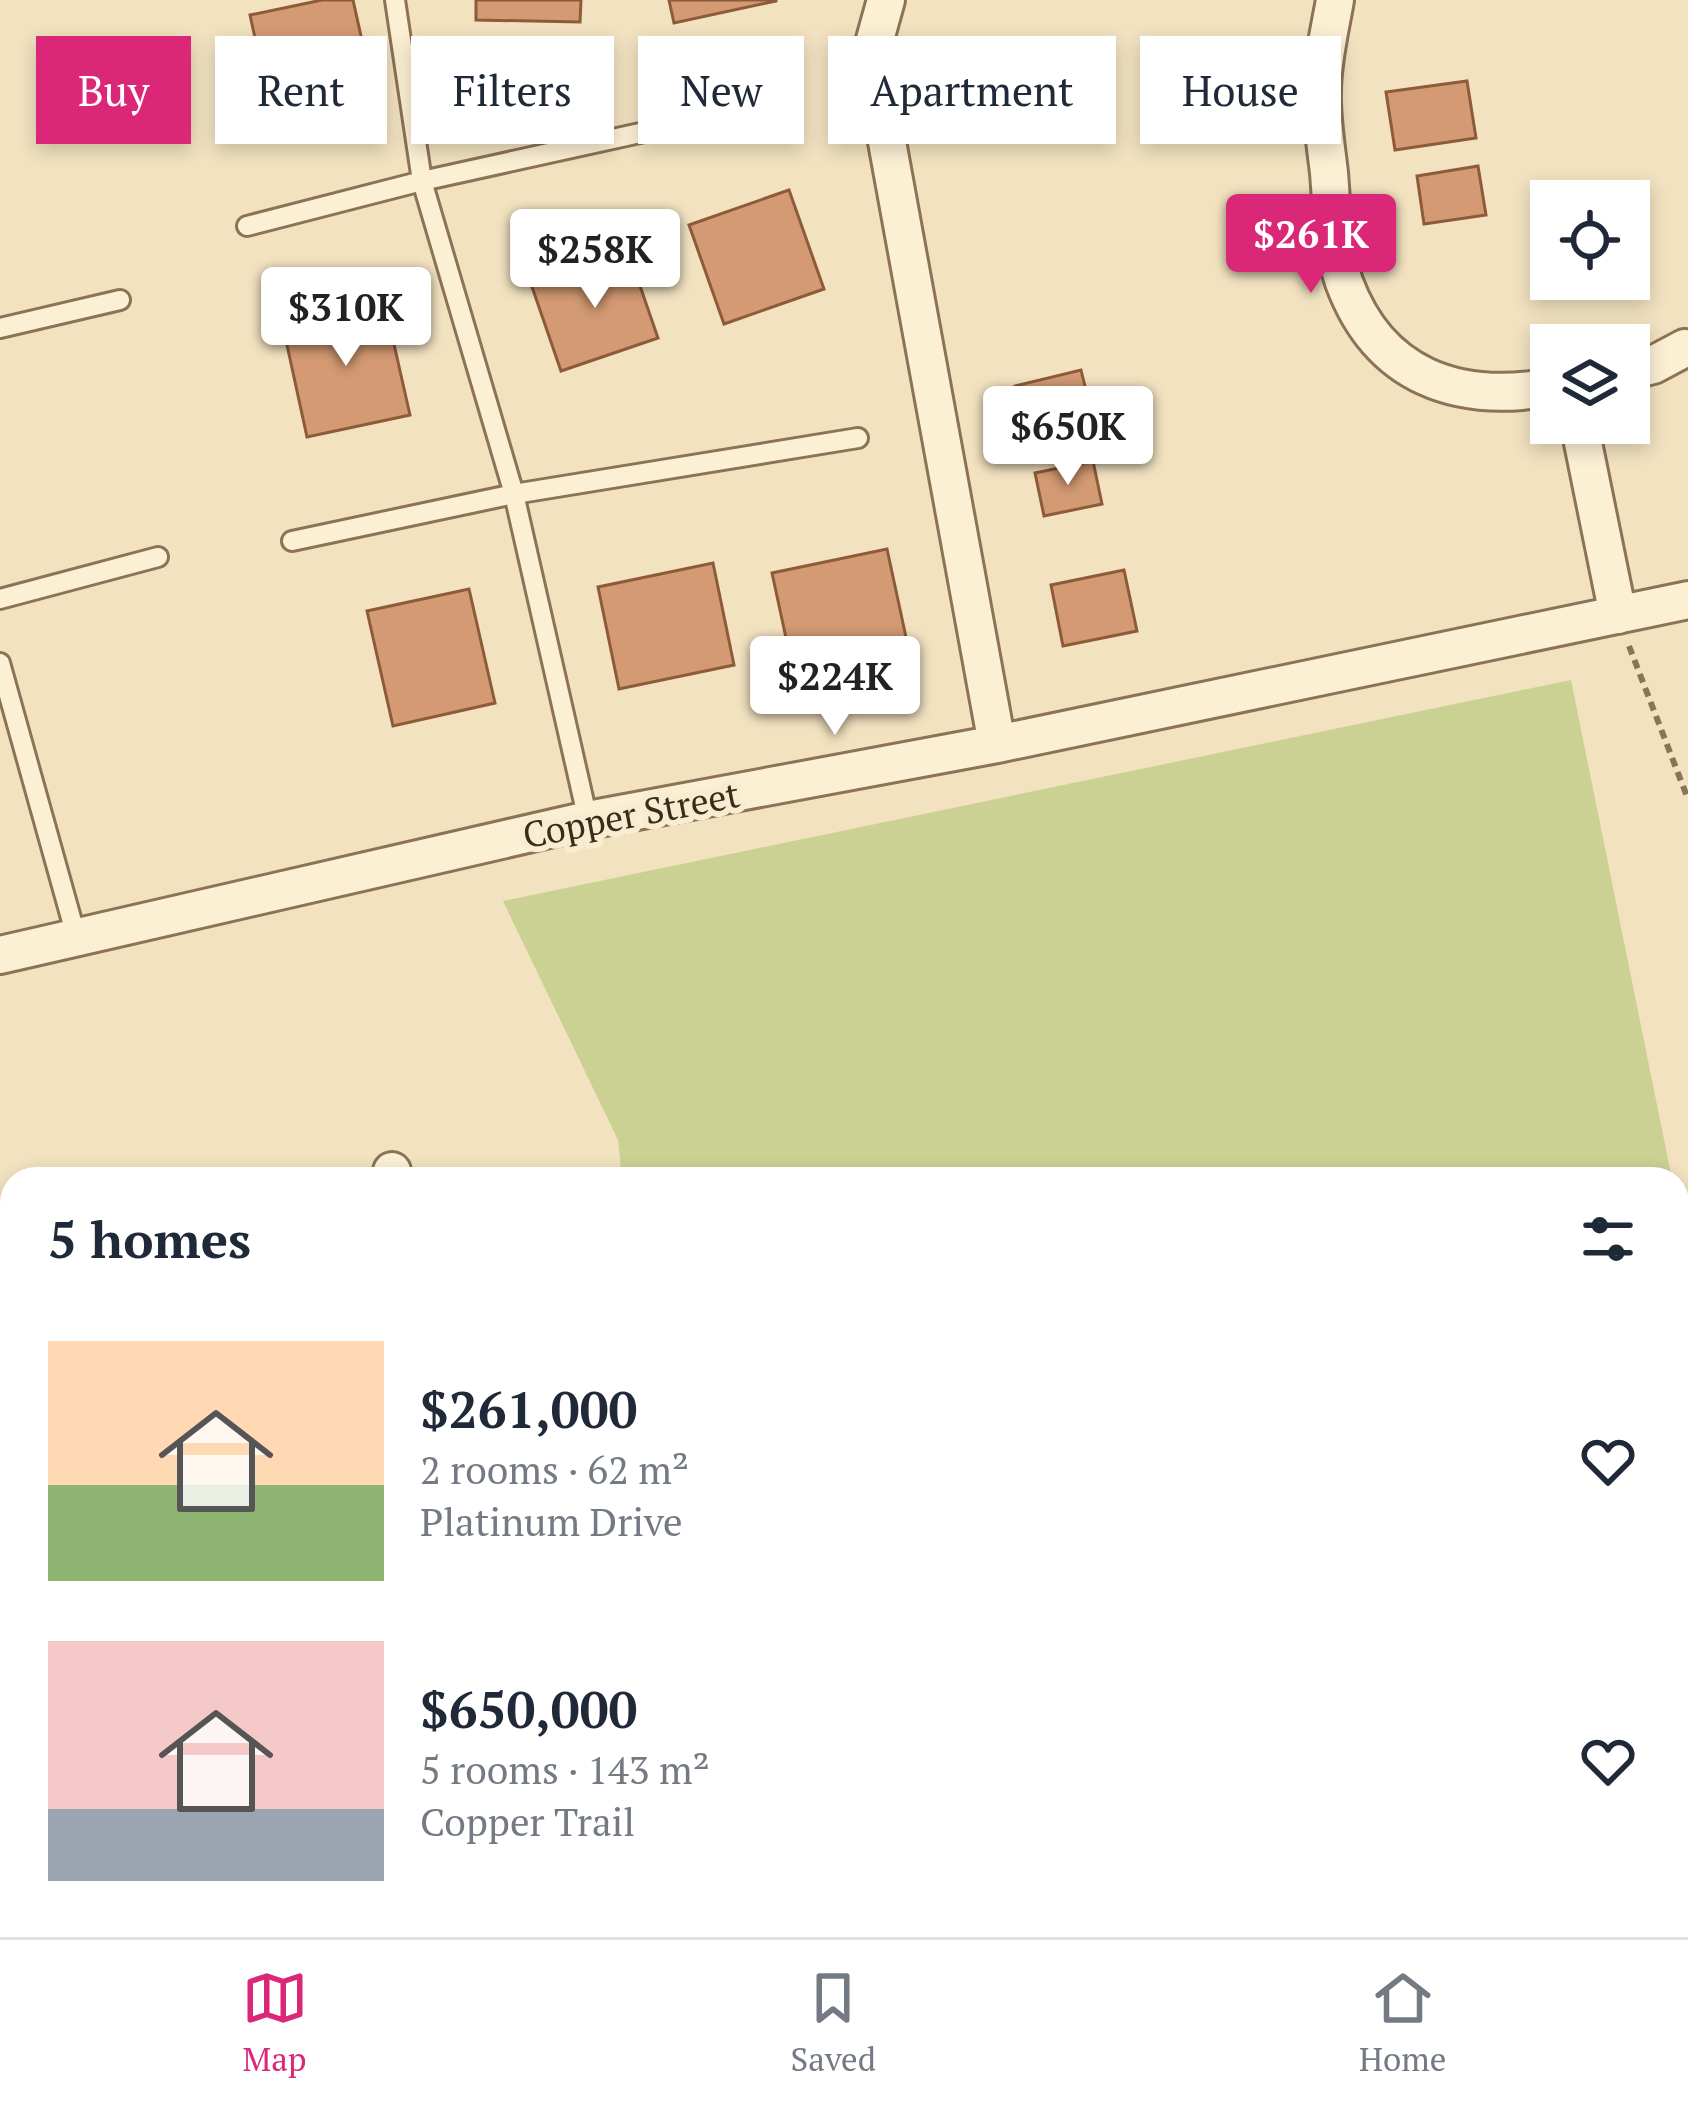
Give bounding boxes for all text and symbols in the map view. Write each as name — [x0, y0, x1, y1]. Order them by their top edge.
chip: Buy — [36, 36, 191, 144]
chip: Rent — [215, 36, 387, 144]
chip: Filters — [411, 36, 614, 144]
chip: New — [638, 36, 804, 144]
chip: Apartment — [828, 36, 1116, 144]
chip: House — [1140, 36, 1341, 144]
map controls — [1530, 180, 1650, 444]
button: locate — [1530, 180, 1650, 300]
pin: $261K — [1227, 194, 1395, 296]
text: $261K — [1253, 207, 1369, 259]
pin: $258K — [511, 209, 679, 311]
text: $258K — [537, 222, 653, 274]
pin: $310K — [262, 267, 430, 369]
text: $310K — [288, 280, 404, 332]
button: layers — [1530, 324, 1650, 444]
pin: $650K — [984, 386, 1152, 488]
text: $650K — [1010, 399, 1126, 451]
pin: $224K — [751, 636, 919, 738]
text: $224K — [777, 649, 893, 701]
street label: Copper Street — [519, 770, 743, 858]
text: 5 homes — [48, 1205, 251, 1273]
icon: filters — [1575, 1206, 1641, 1272]
text: $261,000 — [420, 1375, 637, 1443]
icon: home — [144, 1389, 288, 1533]
icon: heart — [1575, 1428, 1641, 1494]
text: 2 rooms · 62 m² — [420, 1443, 689, 1495]
text: Platinum Drive — [420, 1495, 683, 1547]
text: $650,000 — [420, 1675, 637, 1743]
icon: home — [144, 1689, 288, 1833]
icon: heart — [1575, 1728, 1641, 1794]
text: 5 rooms · 143 m² — [420, 1743, 710, 1795]
text: Copper Trail — [420, 1795, 635, 1847]
tab: Map — [242, 1965, 308, 2080]
tab: Saved — [791, 1965, 876, 2080]
tab: Home — [1359, 1965, 1446, 2080]

